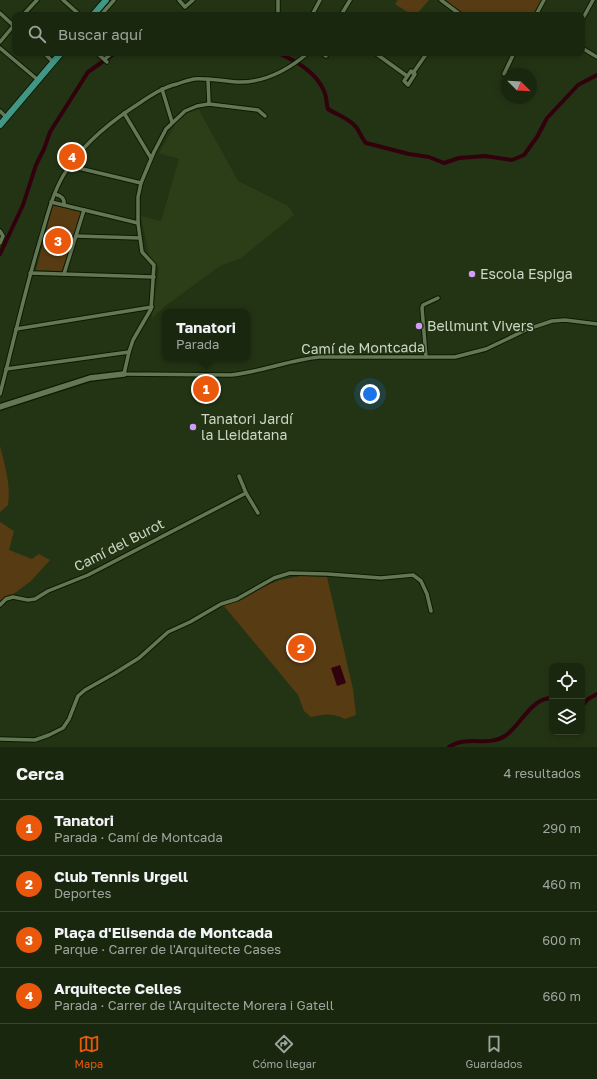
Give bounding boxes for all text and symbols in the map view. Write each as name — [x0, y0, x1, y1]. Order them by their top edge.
search box — [12, 12, 585, 56]
icon: search — [26, 23, 48, 45]
text: Buscar aquí — [58, 25, 142, 43]
north arrow — [501, 68, 537, 104]
pin: 4 — [59, 142, 85, 172]
pin: 3 — [45, 226, 71, 256]
place label: Escola Espiga — [480, 265, 573, 282]
marker: Escola Espiga — [467, 269, 477, 279]
popup — [162, 309, 250, 361]
place label: Bellmunt Vivers — [427, 317, 534, 334]
text: Tanatori — [176, 318, 236, 336]
marker: Bellmunt Vivers — [414, 321, 424, 331]
text: Parada — [176, 336, 219, 352]
street label: Camí de Montcada — [301, 338, 425, 357]
pin: 1 — [193, 374, 219, 404]
your location — [360, 384, 380, 404]
place label: Tanatori Jardí la Lleidatana — [201, 410, 294, 443]
marker: Tanatori Jardí la Lleidatana — [188, 422, 198, 432]
street label: Camí del Burot — [71, 515, 167, 575]
pin: 2 — [288, 633, 314, 663]
map controls — [549, 663, 585, 735]
button: locate — [549, 663, 585, 699]
button: layers — [549, 699, 585, 735]
text: Cerca — [16, 763, 64, 784]
text: 4 resultados — [503, 765, 581, 781]
text: Tanatori — [54, 811, 114, 829]
text: 1 — [26, 820, 32, 836]
text: 290 m — [543, 820, 581, 836]
text: Parada · Camí de Montcada — [54, 829, 223, 845]
text: Club Tennis Urgell — [54, 867, 188, 885]
text: 2 — [25, 876, 33, 892]
text: 460 m — [542, 876, 581, 892]
text: Deportes — [54, 885, 111, 901]
text: Plaça d'Elisenda de Montcada — [54, 923, 273, 941]
text: 3 — [25, 932, 33, 948]
text: 600 m — [542, 932, 581, 948]
text: Parque · Carrer de l'Arquitecte Cases — [54, 941, 281, 957]
text: Arquitecte Celles — [54, 979, 181, 997]
text: 4 — [25, 988, 33, 1004]
text: 660 m — [542, 988, 581, 1004]
text: Parada · Carrer de l'Arquitecte Morera i Gatell — [54, 997, 334, 1013]
tab: Mapa — [75, 1033, 103, 1070]
tab: Cómo llegar — [252, 1033, 316, 1070]
tab: Guardados — [465, 1033, 522, 1070]

